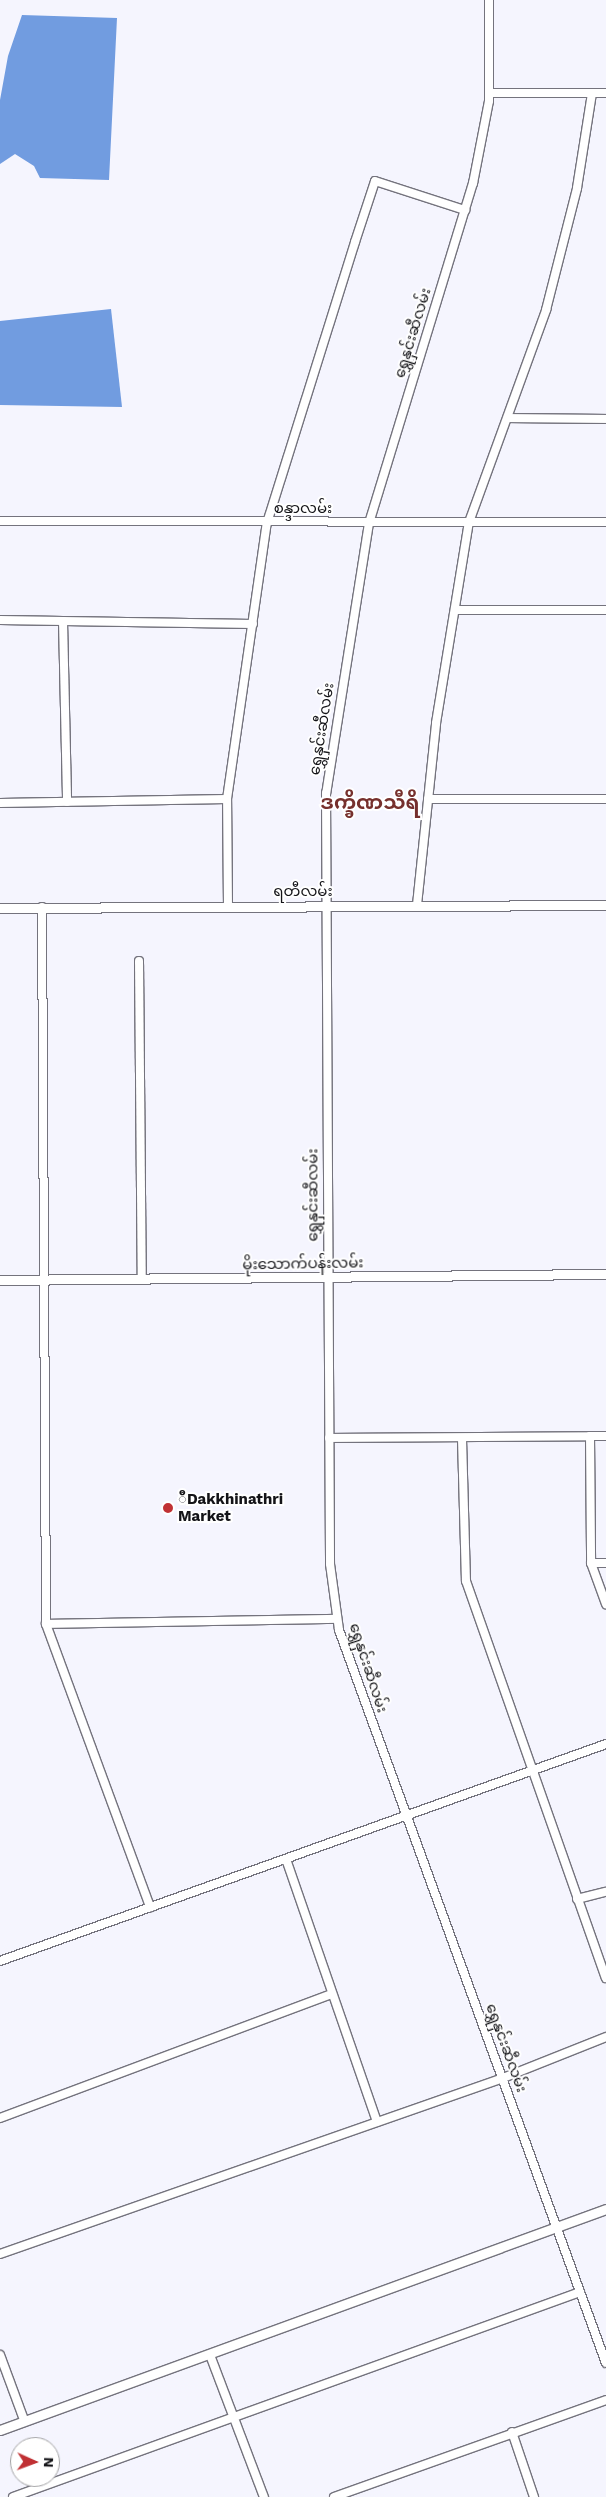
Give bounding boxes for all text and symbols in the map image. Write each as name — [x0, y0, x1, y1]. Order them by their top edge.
street label: ရွှေနှင်းဆီလမ်း — [391, 286, 435, 380]
street label: စန္ဒာလမ်း — [274, 500, 332, 518]
street label: ရွှေနှင်းဆီလမ်း — [306, 682, 338, 776]
district label: ဒက္ခိဏသီရိ — [321, 790, 419, 814]
street label: ရတီလမ်း — [273, 883, 333, 901]
street label: ရွှေနှင်းဆီလမ်း — [304, 1148, 322, 1242]
street label: မိုးသောက်ပန်းလမ်း — [242, 1254, 364, 1274]
place label: ီDakkhinathri Market — [178, 1490, 283, 1525]
marker: ီDakkhinathri Market — [162, 1502, 174, 1514]
street label: ရွှေနှင်းဆီလမ်း — [345, 1621, 391, 1715]
street label: ရွှေနှင်းဆီလမ်း — [482, 2001, 530, 2095]
north arrow — [10, 2437, 60, 2487]
text: N — [41, 2457, 57, 2468]

